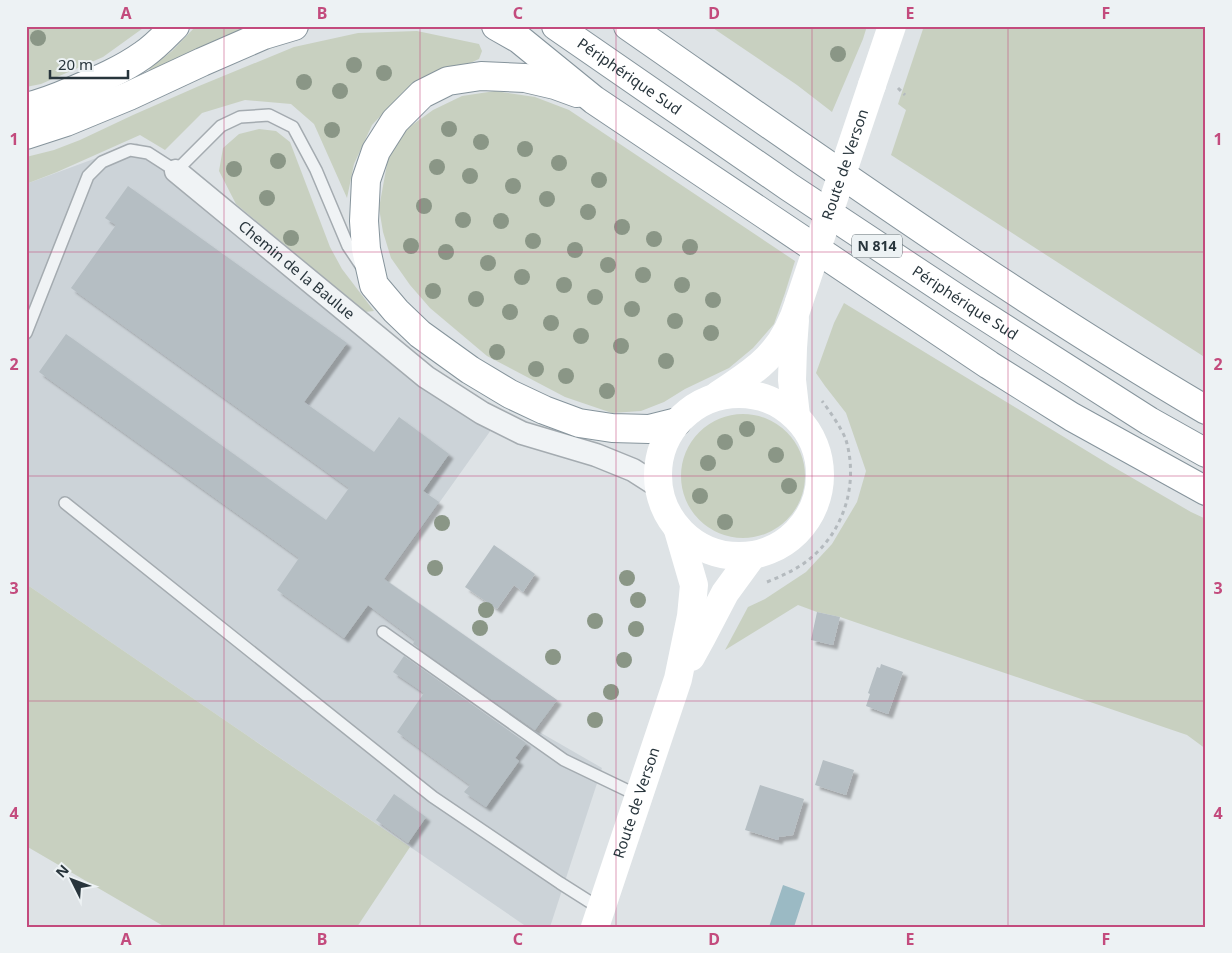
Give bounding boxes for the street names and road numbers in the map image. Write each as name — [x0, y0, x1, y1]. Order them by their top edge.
street label: Périphérique Sud — [574, 33, 686, 119]
street label: Route de Verson — [816, 106, 872, 222]
street label: Chemin de la Baulue — [235, 216, 359, 323]
road number: N 814 — [852, 235, 902, 258]
street label: Périphérique Sud — [909, 260, 1022, 344]
street label: Route de Verson — [608, 744, 664, 861]

